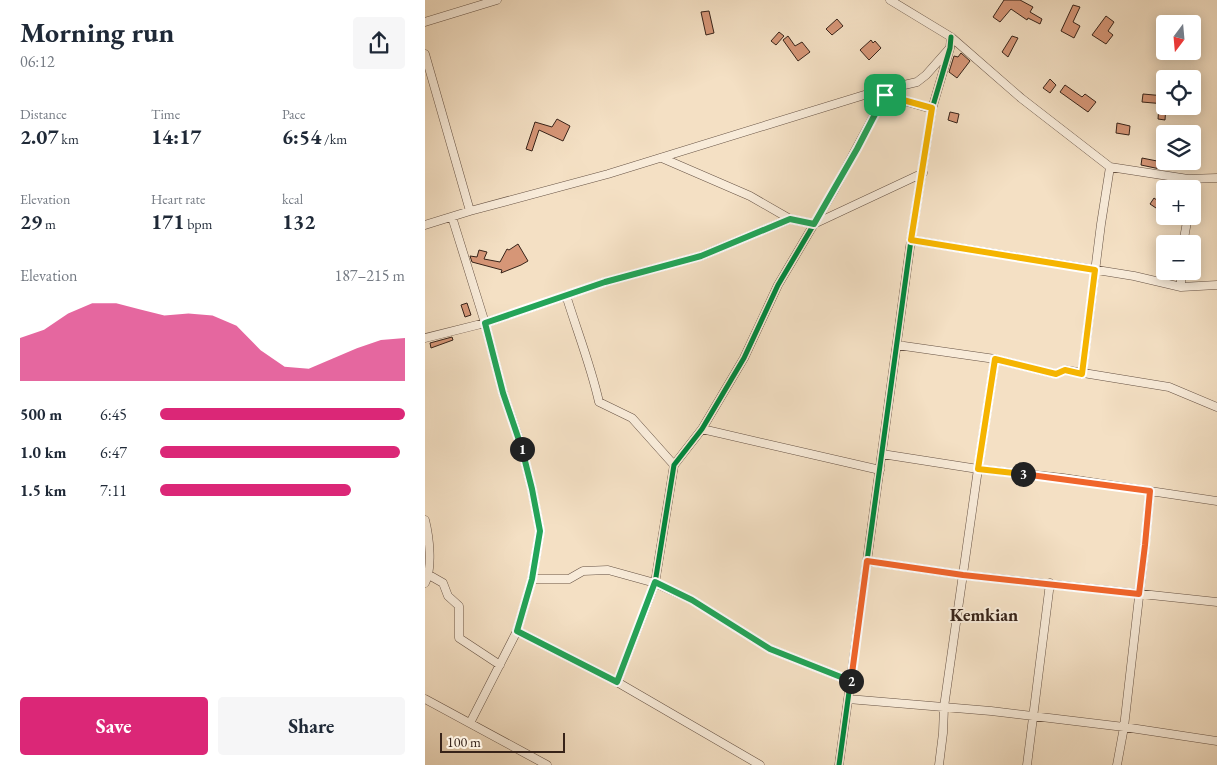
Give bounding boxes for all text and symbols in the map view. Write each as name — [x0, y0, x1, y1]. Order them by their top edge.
text: Morning run — [20, 14, 174, 50]
north arrow — [1156, 15, 1201, 60]
map controls — [1156, 15, 1201, 280]
button: share — [353, 17, 405, 69]
text: 06:12 — [20, 51, 55, 72]
button: locate — [1156, 70, 1201, 115]
pin — [864, 74, 906, 116]
icon: arrive — [871, 81, 899, 109]
text: Distance — [20, 105, 67, 123]
text: Time — [151, 105, 180, 123]
text: Pace — [282, 105, 306, 123]
text: 2.07 — [20, 123, 59, 150]
text: 14:17 — [151, 123, 201, 150]
text: 6:54 — [282, 123, 321, 150]
button: layers — [1156, 125, 1201, 170]
text: km — [59, 130, 79, 148]
text: /km — [321, 130, 347, 148]
button: + — [1156, 180, 1201, 225]
text: Elevation — [20, 190, 70, 208]
text: Heart rate — [151, 190, 205, 208]
text: kcal — [282, 190, 303, 208]
text: 29 — [20, 208, 42, 235]
text: 171 — [151, 208, 184, 235]
text: 132 — [282, 208, 315, 235]
text: m — [42, 215, 56, 233]
text: bpm — [184, 215, 213, 233]
button: − — [1156, 235, 1201, 280]
text: Elevation — [20, 265, 78, 286]
text: 187–215 m — [334, 265, 405, 286]
text: 500 m — [20, 404, 62, 425]
text: 6:45 — [100, 404, 127, 425]
pin: 1 — [509, 436, 535, 462]
text: 1 — [519, 440, 526, 458]
text: 1.0 km — [20, 442, 66, 463]
text: 6:47 — [100, 442, 127, 463]
pin: 3 — [1011, 462, 1035, 486]
text: 3 — [1020, 465, 1027, 483]
text: 1.5 km — [20, 480, 66, 501]
text: 7:11 — [100, 480, 127, 501]
district label: Kemkian — [950, 603, 1018, 626]
pin: 2 — [839, 668, 863, 694]
text: 2 — [848, 672, 855, 690]
button: Save — [20, 697, 208, 755]
button: Share — [218, 697, 405, 755]
scale bar — [440, 730, 565, 753]
text: 100 m — [447, 733, 481, 751]

